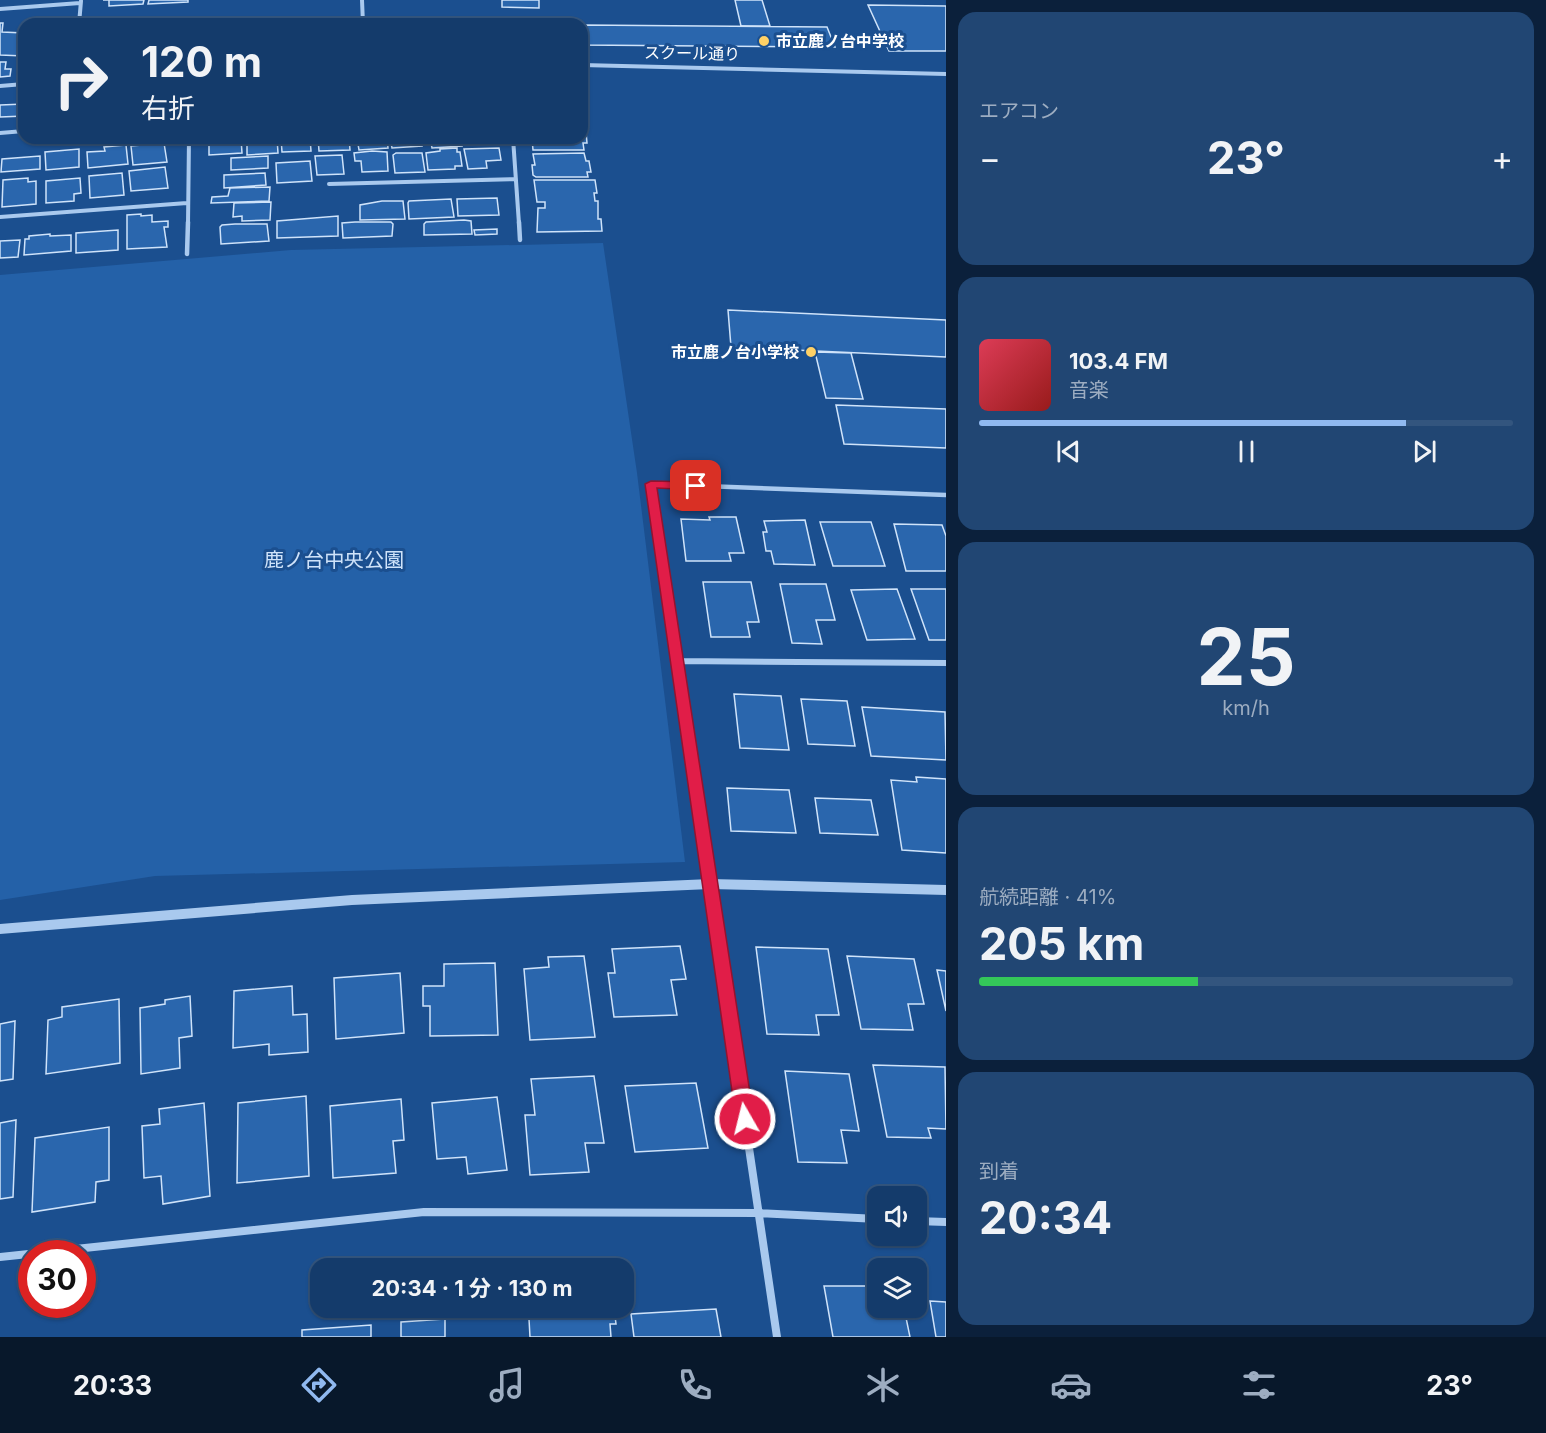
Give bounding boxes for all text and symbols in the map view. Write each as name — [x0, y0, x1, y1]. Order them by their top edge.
place label: 市立鹿ノ台中学校 — [776, 31, 904, 51]
marker: 市立鹿ノ台中学校 — [757, 34, 771, 48]
text: 120 m — [141, 36, 262, 87]
icon: right — [42, 42, 120, 120]
street label: スクール通り — [644, 42, 740, 64]
text: 右折 — [141, 92, 195, 125]
text: エアコン — [979, 99, 1059, 123]
text: 23° — [1207, 130, 1285, 185]
text: − — [979, 138, 1001, 178]
text: + — [1491, 138, 1513, 178]
place label: 市立鹿ノ台小学校 — [671, 342, 799, 362]
marker: 市立鹿ノ台小学校 — [804, 345, 818, 359]
text: 103.4 FM — [1069, 348, 1168, 374]
text: 音楽 — [1069, 378, 1109, 402]
icon: previous — [1052, 435, 1085, 468]
icon: pause — [1230, 435, 1263, 468]
icon: next — [1408, 435, 1441, 468]
pin — [670, 460, 721, 511]
icon: arrive — [679, 469, 712, 502]
park label: 鹿ノ台中央公園 — [264, 548, 404, 572]
text: 25 — [1197, 609, 1296, 704]
text: km/h — [1222, 696, 1270, 720]
text: 航続距離 · 41% — [979, 885, 1116, 909]
text: 205 km — [979, 916, 1144, 971]
position arrow — [713, 1087, 777, 1151]
text: 到着 — [979, 1159, 1019, 1183]
map controls — [867, 1186, 927, 1318]
button: sound — [867, 1186, 927, 1246]
text: 20:34 — [979, 1190, 1112, 1245]
speed limit sign: 30 — [18, 1240, 96, 1318]
button: layers — [867, 1258, 927, 1318]
text: 20:34 · 1 分 · 130 m — [371, 1275, 573, 1301]
icon: directions — [298, 1364, 340, 1406]
icon: music — [486, 1364, 528, 1406]
icon: phone — [674, 1364, 716, 1406]
icon: climate — [862, 1364, 904, 1406]
icon: car — [1050, 1364, 1092, 1406]
icon: filters — [1238, 1364, 1280, 1406]
text: 20:33 — [73, 1369, 152, 1402]
text: 23° — [1426, 1369, 1473, 1402]

